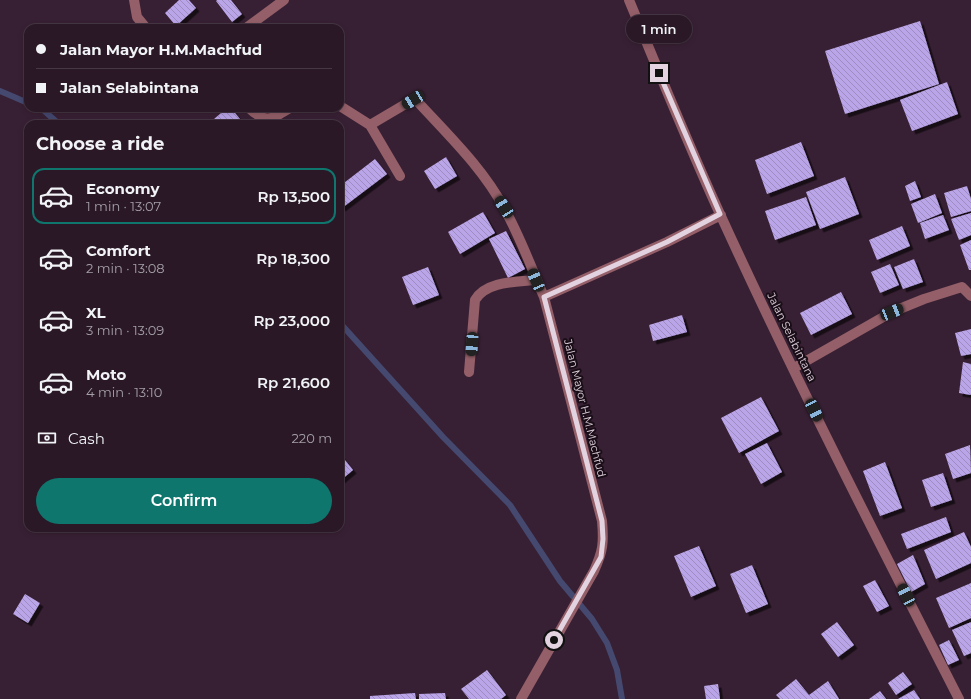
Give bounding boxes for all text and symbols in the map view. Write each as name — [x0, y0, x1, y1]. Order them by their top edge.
callout: 1 min — [626, 15, 692, 43]
text: 1 min — [642, 21, 676, 37]
text: Jalan Mayor H.M.Machfud — [60, 40, 262, 59]
route end — [650, 64, 668, 82]
text: Jalan Selabintana — [60, 78, 199, 97]
car — [400, 89, 426, 111]
text: Choose a ride — [36, 133, 164, 155]
icon: car — [38, 178, 74, 214]
text: Economy — [86, 179, 159, 198]
text: Rp 13,500 — [258, 187, 330, 206]
car — [492, 194, 516, 220]
text: 1 min · 13:07 — [86, 198, 161, 214]
icon: car — [38, 240, 74, 276]
text: Comfort — [86, 241, 151, 260]
text: Rp 18,300 — [256, 249, 330, 268]
text: 2 min · 13:08 — [86, 260, 165, 276]
car — [526, 267, 546, 293]
street label: Jalan Selabintana — [764, 289, 820, 384]
icon: car — [38, 302, 74, 338]
car — [879, 302, 905, 322]
text: XL — [86, 303, 105, 322]
text: Rp 23,000 — [253, 311, 330, 330]
text: 3 min · 13:09 — [86, 322, 164, 338]
car — [465, 332, 479, 356]
street label: Jalan Mayor H.M.Machfud — [561, 337, 609, 478]
icon: car — [38, 364, 74, 400]
text: Moto — [86, 365, 126, 384]
text: Rp 21,600 — [257, 373, 330, 392]
text: 4 min · 13:10 — [86, 384, 162, 400]
car — [803, 397, 825, 423]
icon: cash — [36, 427, 58, 449]
text: Cash — [68, 429, 105, 448]
text: 220 m — [291, 430, 332, 446]
button: Confirm — [36, 478, 332, 524]
car — [895, 582, 917, 608]
route start — [545, 631, 563, 649]

